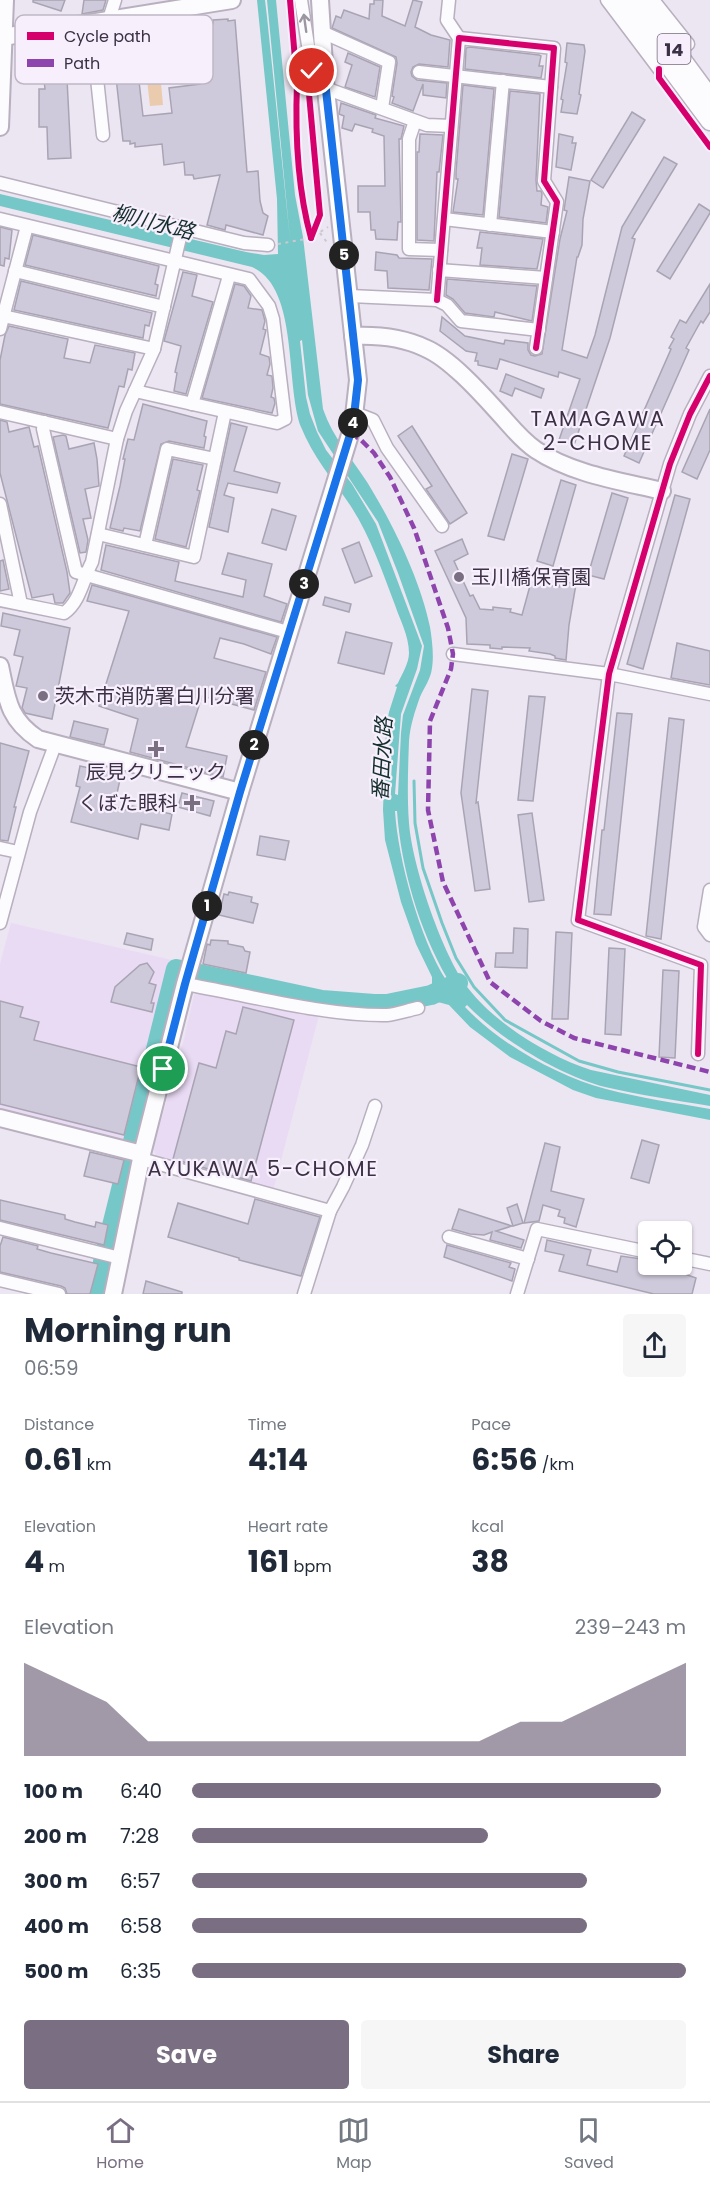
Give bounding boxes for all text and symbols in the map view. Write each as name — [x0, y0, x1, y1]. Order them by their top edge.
one-way arrow — [299, 13, 310, 33]
legend — [15, 15, 213, 84]
text: Cycle path — [64, 25, 151, 48]
road number: 14 — [658, 34, 690, 64]
pin — [286, 45, 337, 96]
text: Path — [64, 52, 100, 75]
icon: check — [295, 54, 328, 87]
water label: 柳川水路 — [109, 198, 199, 247]
pin: 5 — [329, 240, 359, 270]
text: 5 — [339, 243, 349, 266]
district label: TAMAGAWA 2-CHOME — [531, 404, 665, 457]
pin: 4 — [338, 408, 368, 438]
text: 4 — [348, 411, 358, 434]
place label: 玉川橋保育園 — [471, 563, 591, 591]
pin: 3 — [289, 569, 319, 599]
marker: 玉川橋保育園 — [452, 570, 466, 584]
text: 3 — [299, 572, 309, 595]
place label: 茨木市消防署白川分署 — [55, 682, 255, 710]
marker: 茨木市消防署白川分署 — [36, 689, 50, 703]
water label: 番田水路 — [365, 714, 399, 802]
pin: 2 — [239, 730, 269, 760]
text: 2 — [249, 733, 259, 756]
marker: 辰見クリニック — [147, 740, 165, 758]
place label: 辰見クリニック — [86, 758, 226, 786]
place label: くぼた眼科 — [78, 789, 178, 817]
marker: くぼた眼科 — [183, 794, 201, 812]
pin: 1 — [192, 891, 222, 921]
text: 1 — [204, 894, 210, 917]
pin — [137, 1043, 188, 1094]
icon: arrive — [146, 1052, 179, 1085]
district label: AYUKAWA 5-CHOME — [148, 1154, 378, 1183]
map controls — [638, 1221, 692, 1275]
button: locate — [638, 1221, 692, 1275]
text: Morning run — [24, 1307, 232, 1354]
button: share — [623, 1314, 686, 1377]
text: 06:59 — [24, 1354, 79, 1382]
text: Distance — [24, 1413, 94, 1436]
text: Time — [248, 1413, 287, 1436]
text: Pace — [471, 1413, 511, 1436]
text: 0.61 — [24, 1438, 82, 1481]
text: 4:14 — [248, 1438, 308, 1481]
text: 6:56 — [471, 1438, 538, 1481]
text: km — [82, 1453, 111, 1476]
text: /km — [538, 1453, 574, 1476]
text: Elevation — [24, 1515, 96, 1538]
text: Heart rate — [248, 1515, 328, 1538]
text: kcal — [471, 1515, 504, 1538]
text: 4 — [24, 1540, 44, 1583]
text: 161 — [248, 1540, 289, 1583]
text: 38 — [471, 1540, 509, 1583]
text: m — [44, 1555, 65, 1578]
text: bpm — [289, 1555, 332, 1578]
text: Elevation — [24, 1613, 114, 1641]
text: 239–243 m — [575, 1613, 686, 1641]
text: 100 m — [24, 1777, 83, 1805]
text: 6:40 — [120, 1777, 162, 1805]
text: 200 m — [24, 1822, 87, 1850]
text: 7:28 — [120, 1822, 159, 1850]
text: 300 m — [24, 1867, 88, 1895]
text: 6:57 — [120, 1867, 160, 1895]
text: 400 m — [24, 1912, 89, 1940]
text: 6:58 — [120, 1912, 162, 1940]
text: 500 m — [24, 1957, 89, 1985]
text: 6:35 — [120, 1957, 161, 1985]
button: Save — [24, 2020, 349, 2089]
button: Share — [361, 2020, 686, 2089]
tab: Home — [96, 2114, 144, 2175]
tab: Map — [336, 2114, 372, 2175]
tab: Saved — [564, 2114, 614, 2175]

